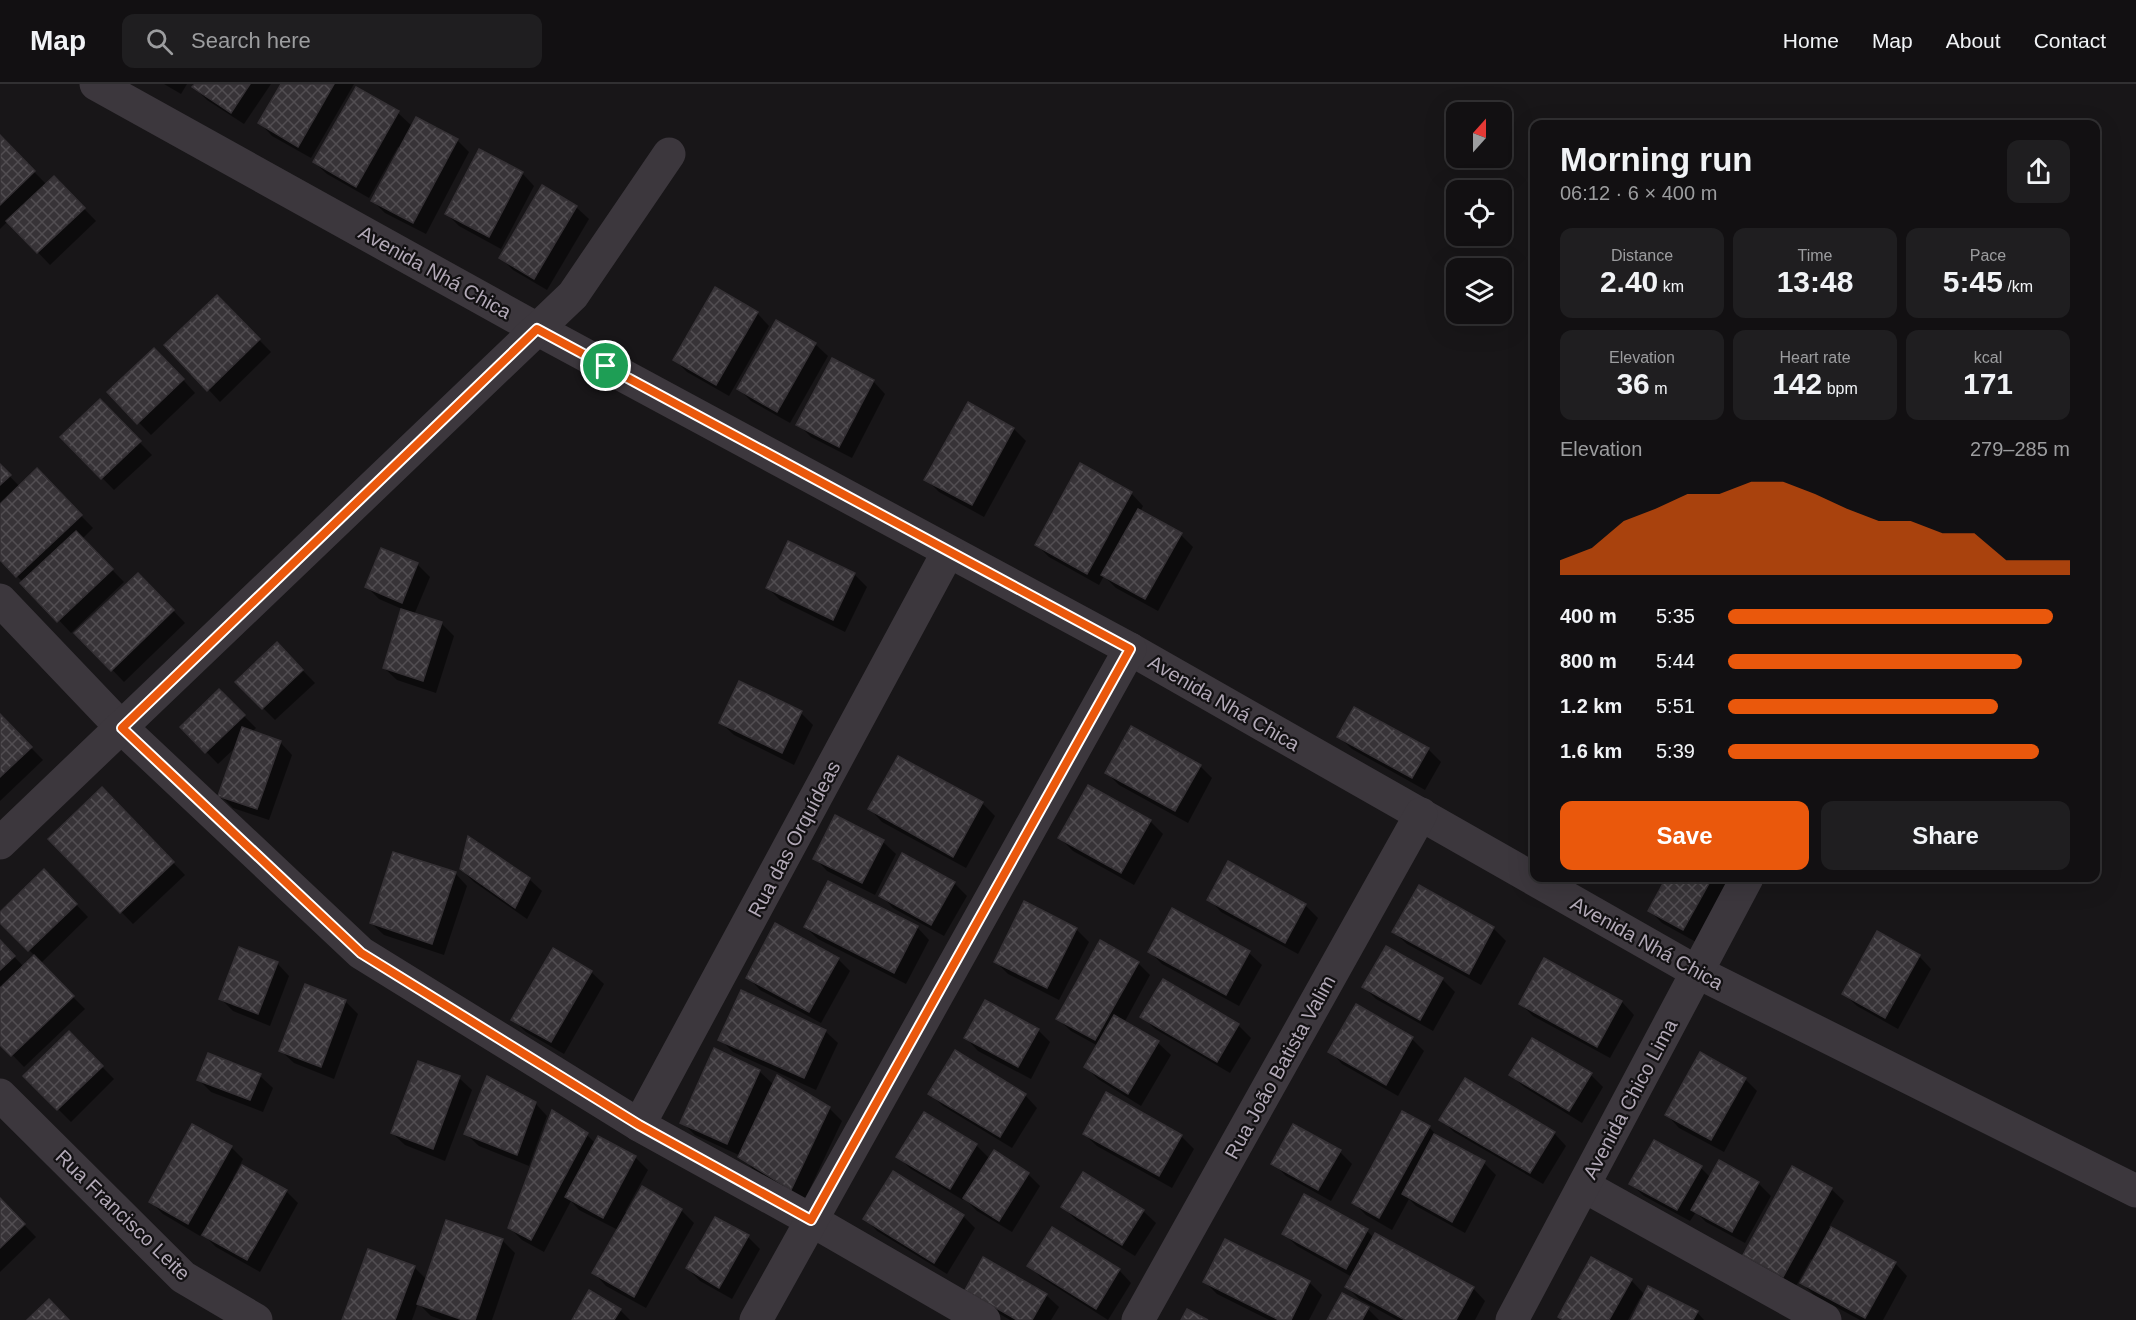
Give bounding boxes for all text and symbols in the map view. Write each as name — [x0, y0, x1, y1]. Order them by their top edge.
search box — [122, 14, 542, 68]
text: Map — [30, 25, 86, 56]
icon: search — [143, 25, 176, 58]
text: Search here — [191, 28, 311, 53]
text: Home — [1783, 29, 1839, 52]
text: Map — [1872, 29, 1913, 52]
text: About — [1946, 29, 2001, 52]
text: Contact — [2034, 29, 2106, 52]
north arrow — [1446, 102, 1512, 168]
map controls — [1446, 102, 1512, 324]
button: share — [2007, 140, 2070, 203]
text: Morning run — [1560, 141, 1752, 178]
button: locate — [1446, 180, 1512, 246]
text: 06:12 · 6 × 400 m — [1560, 182, 1717, 204]
street label: Avenida Nhá Chica — [355, 221, 516, 323]
text: Distance — [1611, 247, 1673, 264]
text: Time — [1798, 247, 1832, 264]
text: Pace — [1970, 247, 2006, 264]
button: layers — [1446, 258, 1512, 324]
text: 2.40 — [1600, 265, 1658, 298]
text: 13:48 — [1777, 265, 1853, 298]
text: 5:45 — [1943, 265, 2003, 298]
text: km — [1658, 278, 1684, 295]
text: /km — [2003, 278, 2033, 295]
pin — [580, 340, 631, 391]
icon: arrive — [589, 349, 622, 382]
text: Elevation — [1609, 349, 1675, 366]
text: Heart rate — [1779, 349, 1851, 366]
text: kcal — [1974, 349, 2002, 366]
text: 36 — [1616, 367, 1650, 400]
text: 142 — [1772, 367, 1822, 400]
text: 171 — [1963, 367, 2013, 400]
text: m — [1650, 380, 1668, 397]
text: bpm — [1822, 380, 1858, 397]
text: Elevation — [1560, 438, 1642, 460]
text: 279–285 m — [1970, 438, 2070, 460]
text: 400 m — [1560, 605, 1617, 627]
text: 5:35 — [1656, 605, 1695, 627]
text: 800 m — [1560, 650, 1617, 672]
text: 5:44 — [1656, 650, 1695, 672]
street label: Avenida Nhá Chica — [1145, 651, 1304, 756]
text: 1.2 km — [1560, 695, 1622, 717]
text: 5:51 — [1656, 695, 1695, 717]
text: 1.6 km — [1560, 740, 1622, 762]
text: 5:39 — [1656, 740, 1695, 762]
street label: Rua das Orquídeas — [744, 757, 844, 921]
button: Save — [1560, 801, 1809, 870]
button: Share — [1821, 801, 2070, 870]
street label: Avenida Nhá Chica — [1567, 892, 1728, 994]
street label: Rua João Batista Valim — [1220, 971, 1340, 1163]
street label: Avenida Chico Lima — [1579, 1015, 1682, 1183]
street label: Rua Francisco Leite — [51, 1145, 195, 1285]

